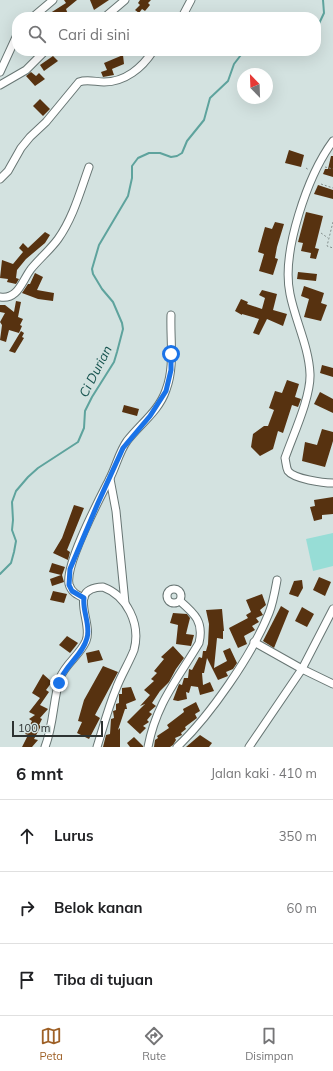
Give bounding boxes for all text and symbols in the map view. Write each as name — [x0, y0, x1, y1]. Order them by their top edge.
search box — [12, 12, 321, 56]
icon: search — [26, 23, 48, 45]
text: Cari di sini — [58, 25, 130, 44]
north arrow — [237, 68, 273, 104]
water label: Ci Durian — [75, 342, 115, 400]
route start — [162, 345, 180, 363]
route end — [50, 674, 68, 692]
scale bar — [12, 719, 103, 738]
text: 100 m — [18, 721, 50, 735]
text: 6 mnt — [16, 763, 63, 784]
text: Jalan kaki · 410 m — [211, 765, 317, 781]
icon: ahead — [16, 825, 38, 847]
text: Lurus — [54, 826, 94, 845]
text: 350 m — [279, 828, 317, 844]
icon: right — [16, 897, 38, 919]
text: Belok kanan — [54, 898, 143, 917]
text: 60 m — [287, 900, 317, 916]
icon: arrive — [16, 969, 38, 991]
text: Tiba di tujuan — [54, 970, 153, 989]
tab: Peta — [40, 1025, 63, 1063]
tab: Rute — [142, 1025, 166, 1063]
tab: Disimpan — [245, 1025, 293, 1063]

